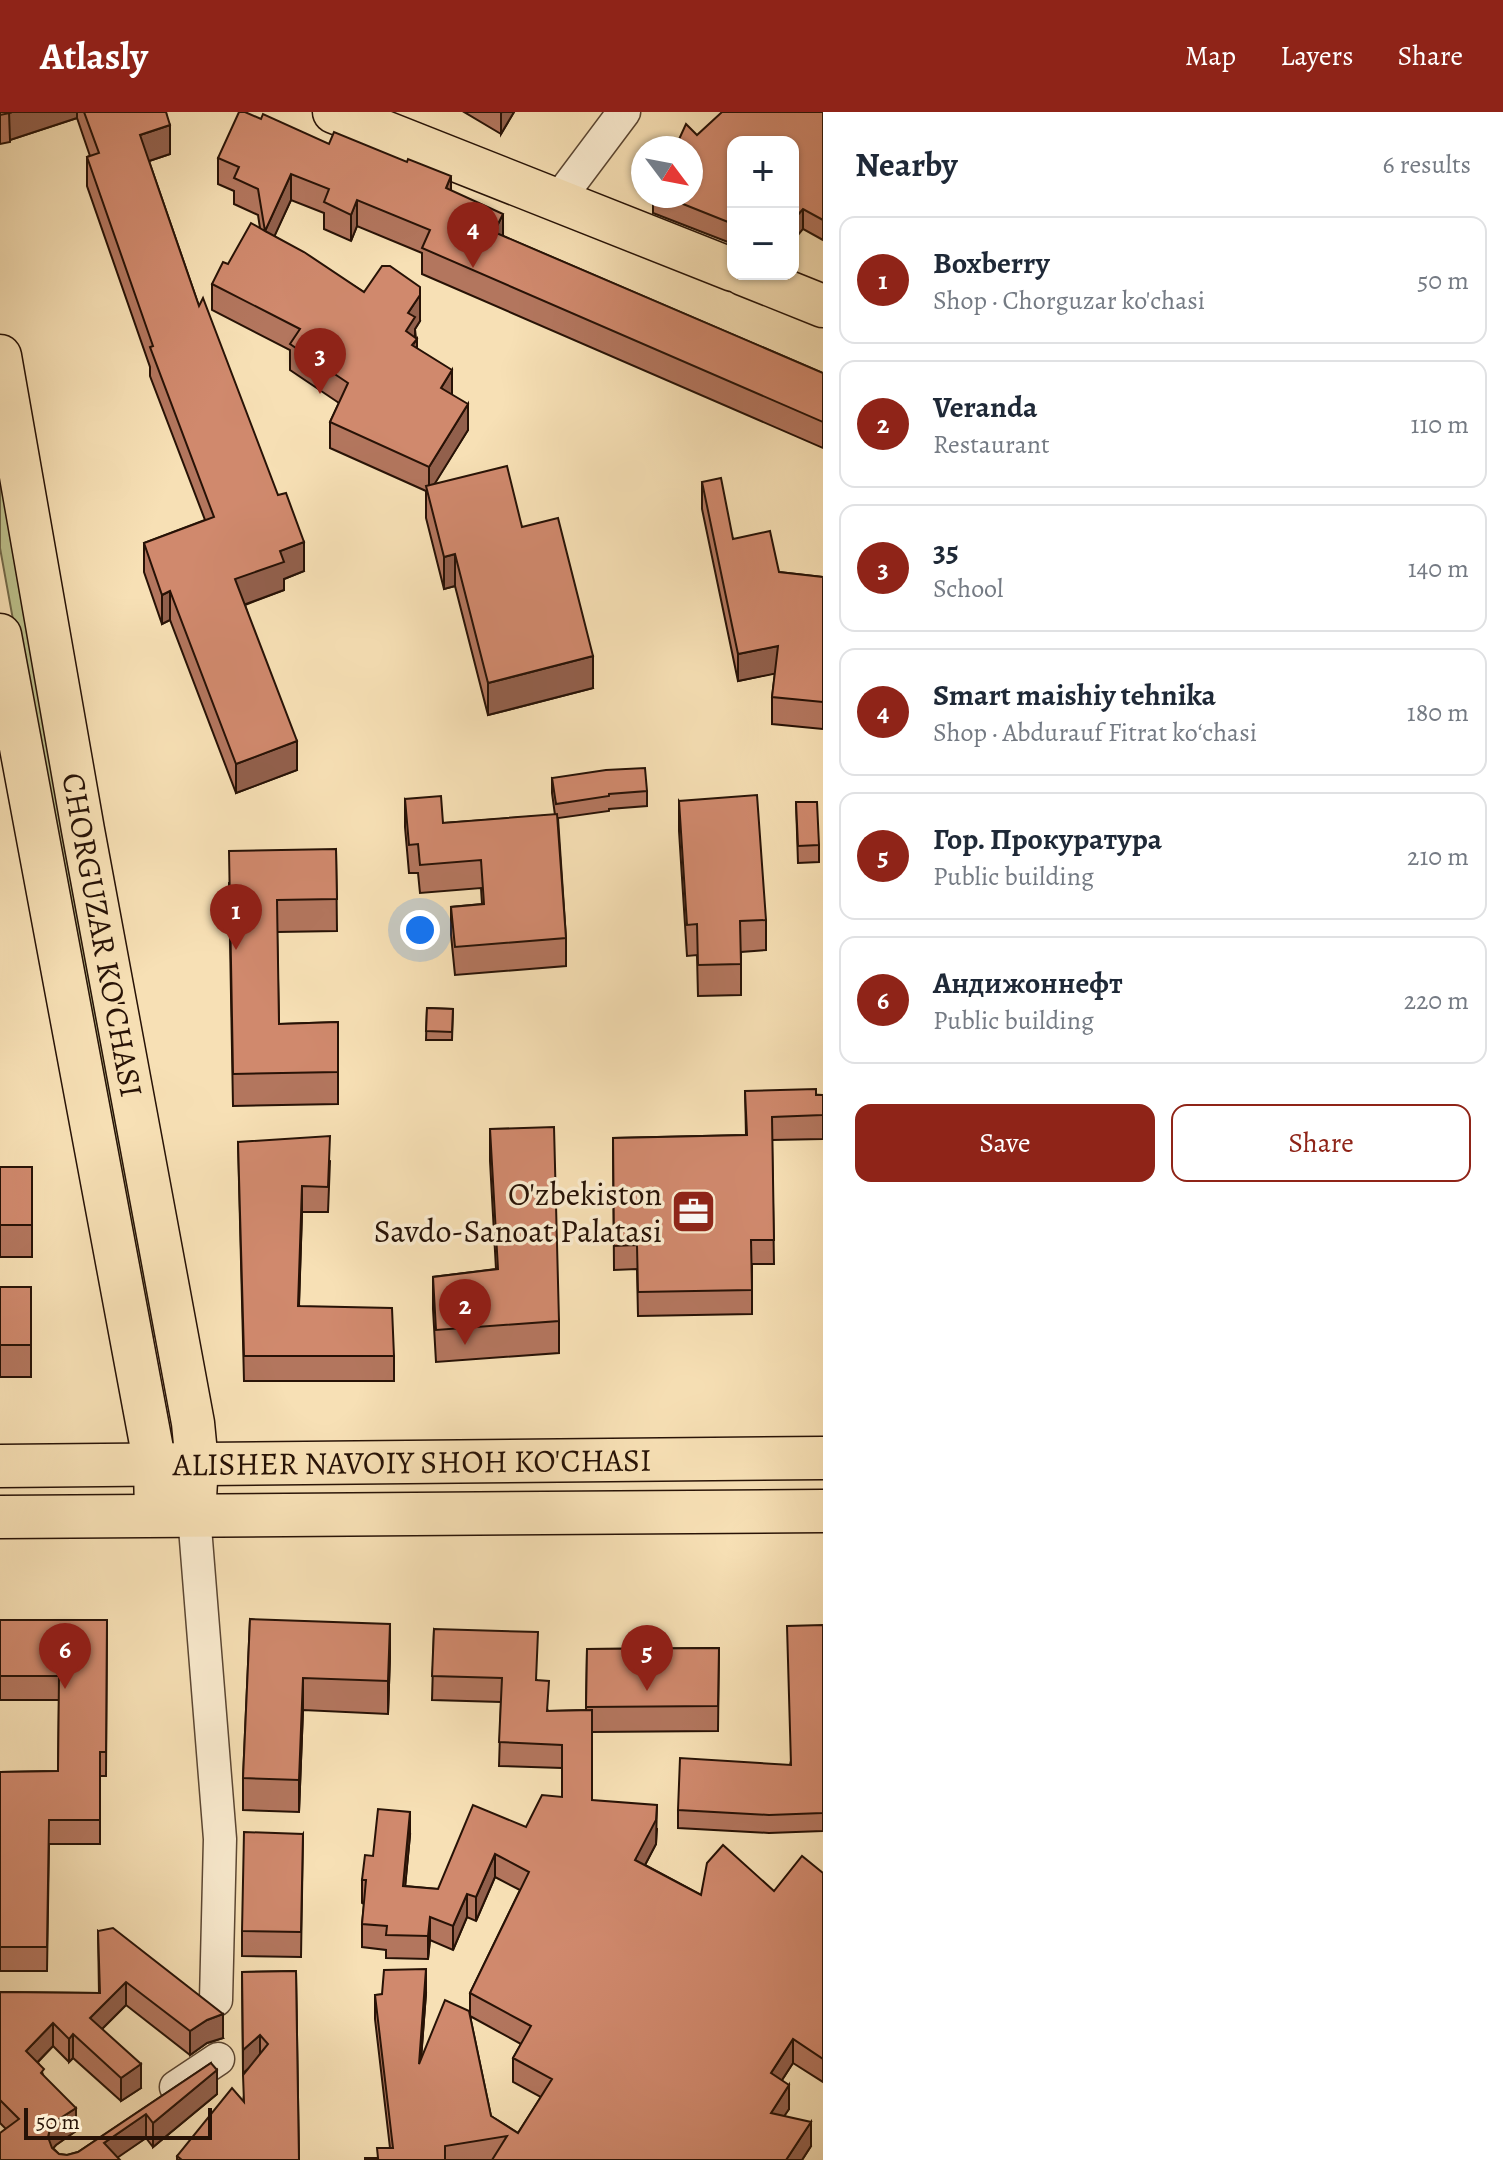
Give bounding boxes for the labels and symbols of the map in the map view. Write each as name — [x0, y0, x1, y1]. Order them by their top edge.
north arrow — [631, 136, 703, 208]
pin: 4 — [447, 202, 499, 268]
pin: 3 — [294, 328, 346, 394]
street label: CHORGUZAR KO'CHASI — [51, 769, 154, 1101]
pin: 1 — [210, 884, 262, 950]
your location — [400, 910, 440, 950]
place label: O'zbekiston Savdo-Sanoat Palatasi — [374, 1172, 662, 1253]
office icon: O'zbekiston Savdo-Sanoat Palatasi — [669, 1188, 717, 1236]
pin: 2 — [439, 1279, 491, 1345]
street label: ALISHER NAVOIY SHOH KO'CHASI — [171, 1438, 652, 1486]
pin: 6 — [39, 1623, 91, 1689]
pin: 5 — [621, 1625, 673, 1691]
scale bar — [24, 2104, 212, 2140]

